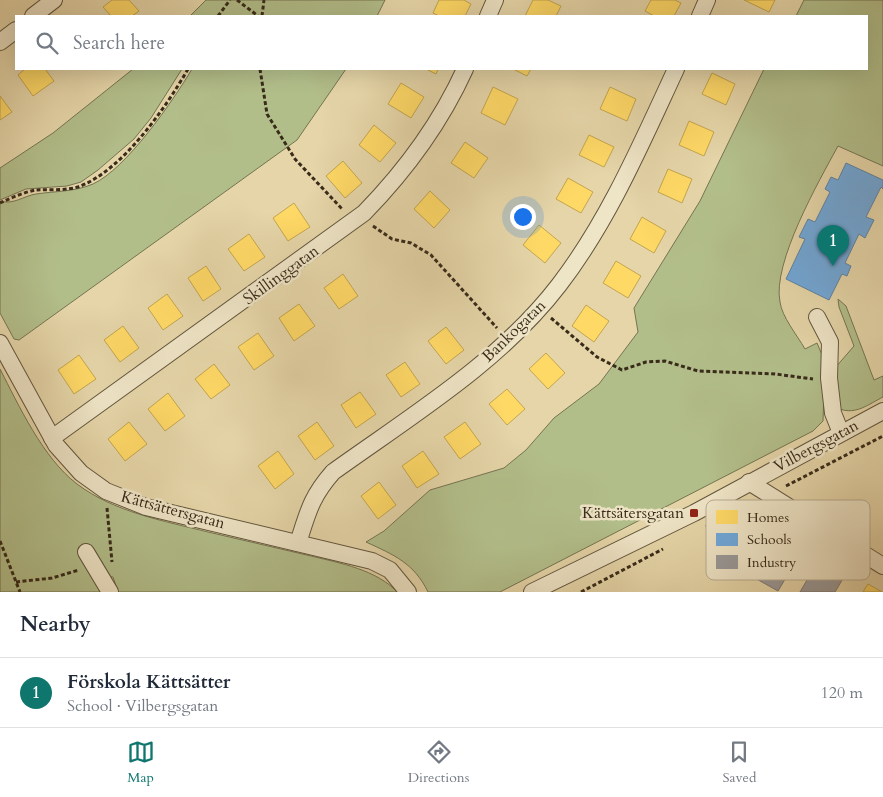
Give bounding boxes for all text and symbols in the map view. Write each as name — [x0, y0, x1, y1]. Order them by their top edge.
search box — [15, 15, 868, 70]
icon: search — [33, 29, 61, 57]
text: Search here — [73, 30, 165, 56]
your location — [510, 204, 536, 230]
pin: 1 — [817, 225, 849, 266]
street label: Skillinggatan — [239, 240, 323, 310]
street label: Bankogatan — [477, 295, 551, 367]
street label: Vilbergsgatan — [770, 414, 862, 478]
street label: Kättsättersgatan — [118, 486, 228, 534]
legend — [706, 500, 870, 580]
place label: Kättsätersgatan — [582, 502, 684, 524]
marker: Kättsätersgatan — [688, 507, 700, 519]
text: Homes — [747, 508, 789, 527]
text: Schools — [747, 530, 792, 549]
text: Industry — [747, 553, 797, 572]
text: Nearby — [20, 610, 91, 639]
text: Förskola Kättsätter — [67, 669, 230, 695]
text: 1 — [32, 682, 40, 704]
text: 120 m — [821, 682, 863, 704]
text: School · Vilbergsgatan — [67, 695, 218, 717]
tab: Map — [127, 738, 155, 787]
tab: Directions — [408, 738, 469, 787]
tab: Saved — [722, 738, 756, 787]

